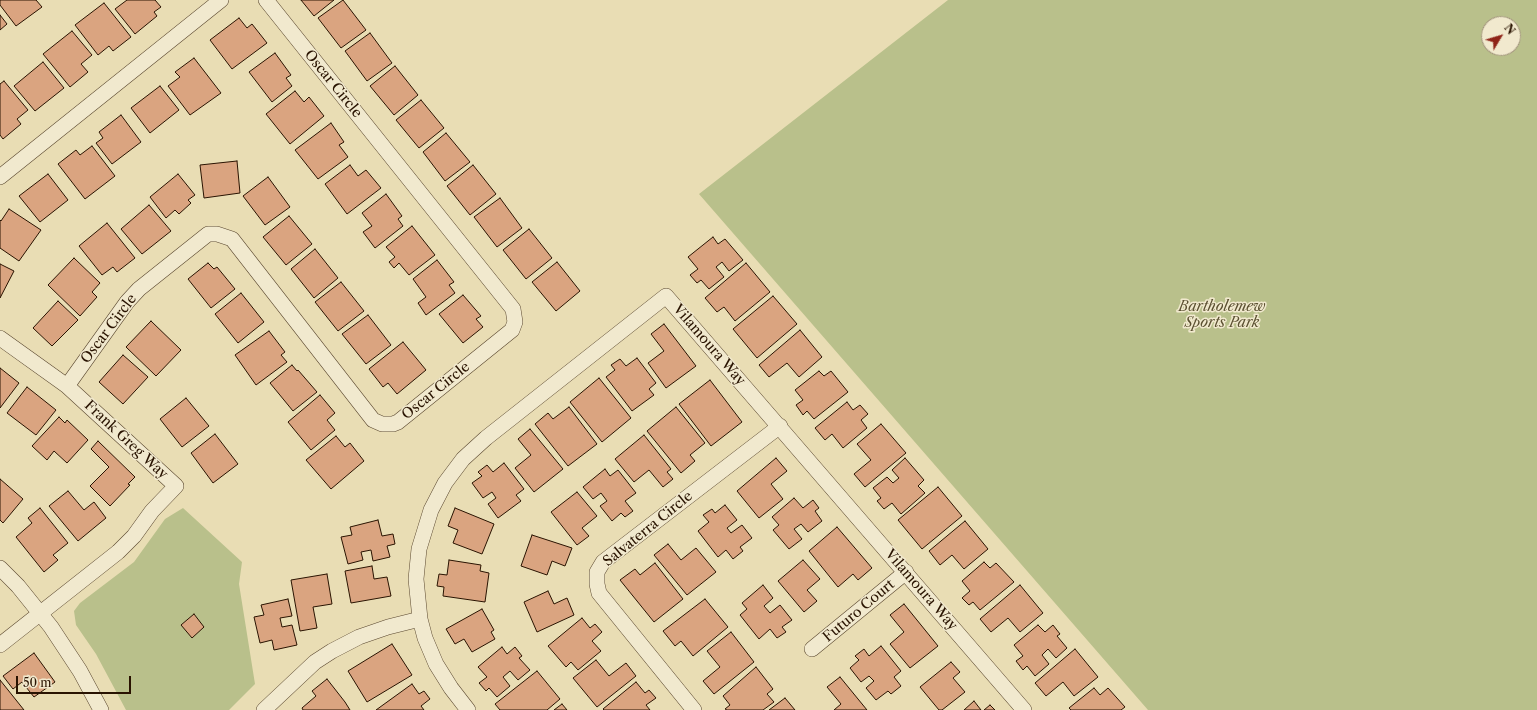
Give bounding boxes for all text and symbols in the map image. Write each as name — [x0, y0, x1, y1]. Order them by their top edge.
north arrow — [1481, 16, 1521, 56]
text: N — [1501, 21, 1518, 37]
street label: Oscar Circle — [301, 47, 365, 121]
street label: Oscar Circle — [78, 291, 140, 367]
park label: Bartholemew Sports Park — [1179, 299, 1265, 332]
street label: Vilamoura Way — [669, 301, 749, 389]
street label: Oscar Circle — [399, 359, 473, 423]
street label: Frank Greg Way — [81, 397, 171, 483]
street label: Salvaterra Circle — [600, 488, 696, 570]
street label: Vilamoura Way — [881, 546, 961, 634]
street label: Futuro Court — [820, 576, 898, 646]
scale bar — [18, 668, 133, 694]
text: 50 m — [23, 675, 52, 690]

